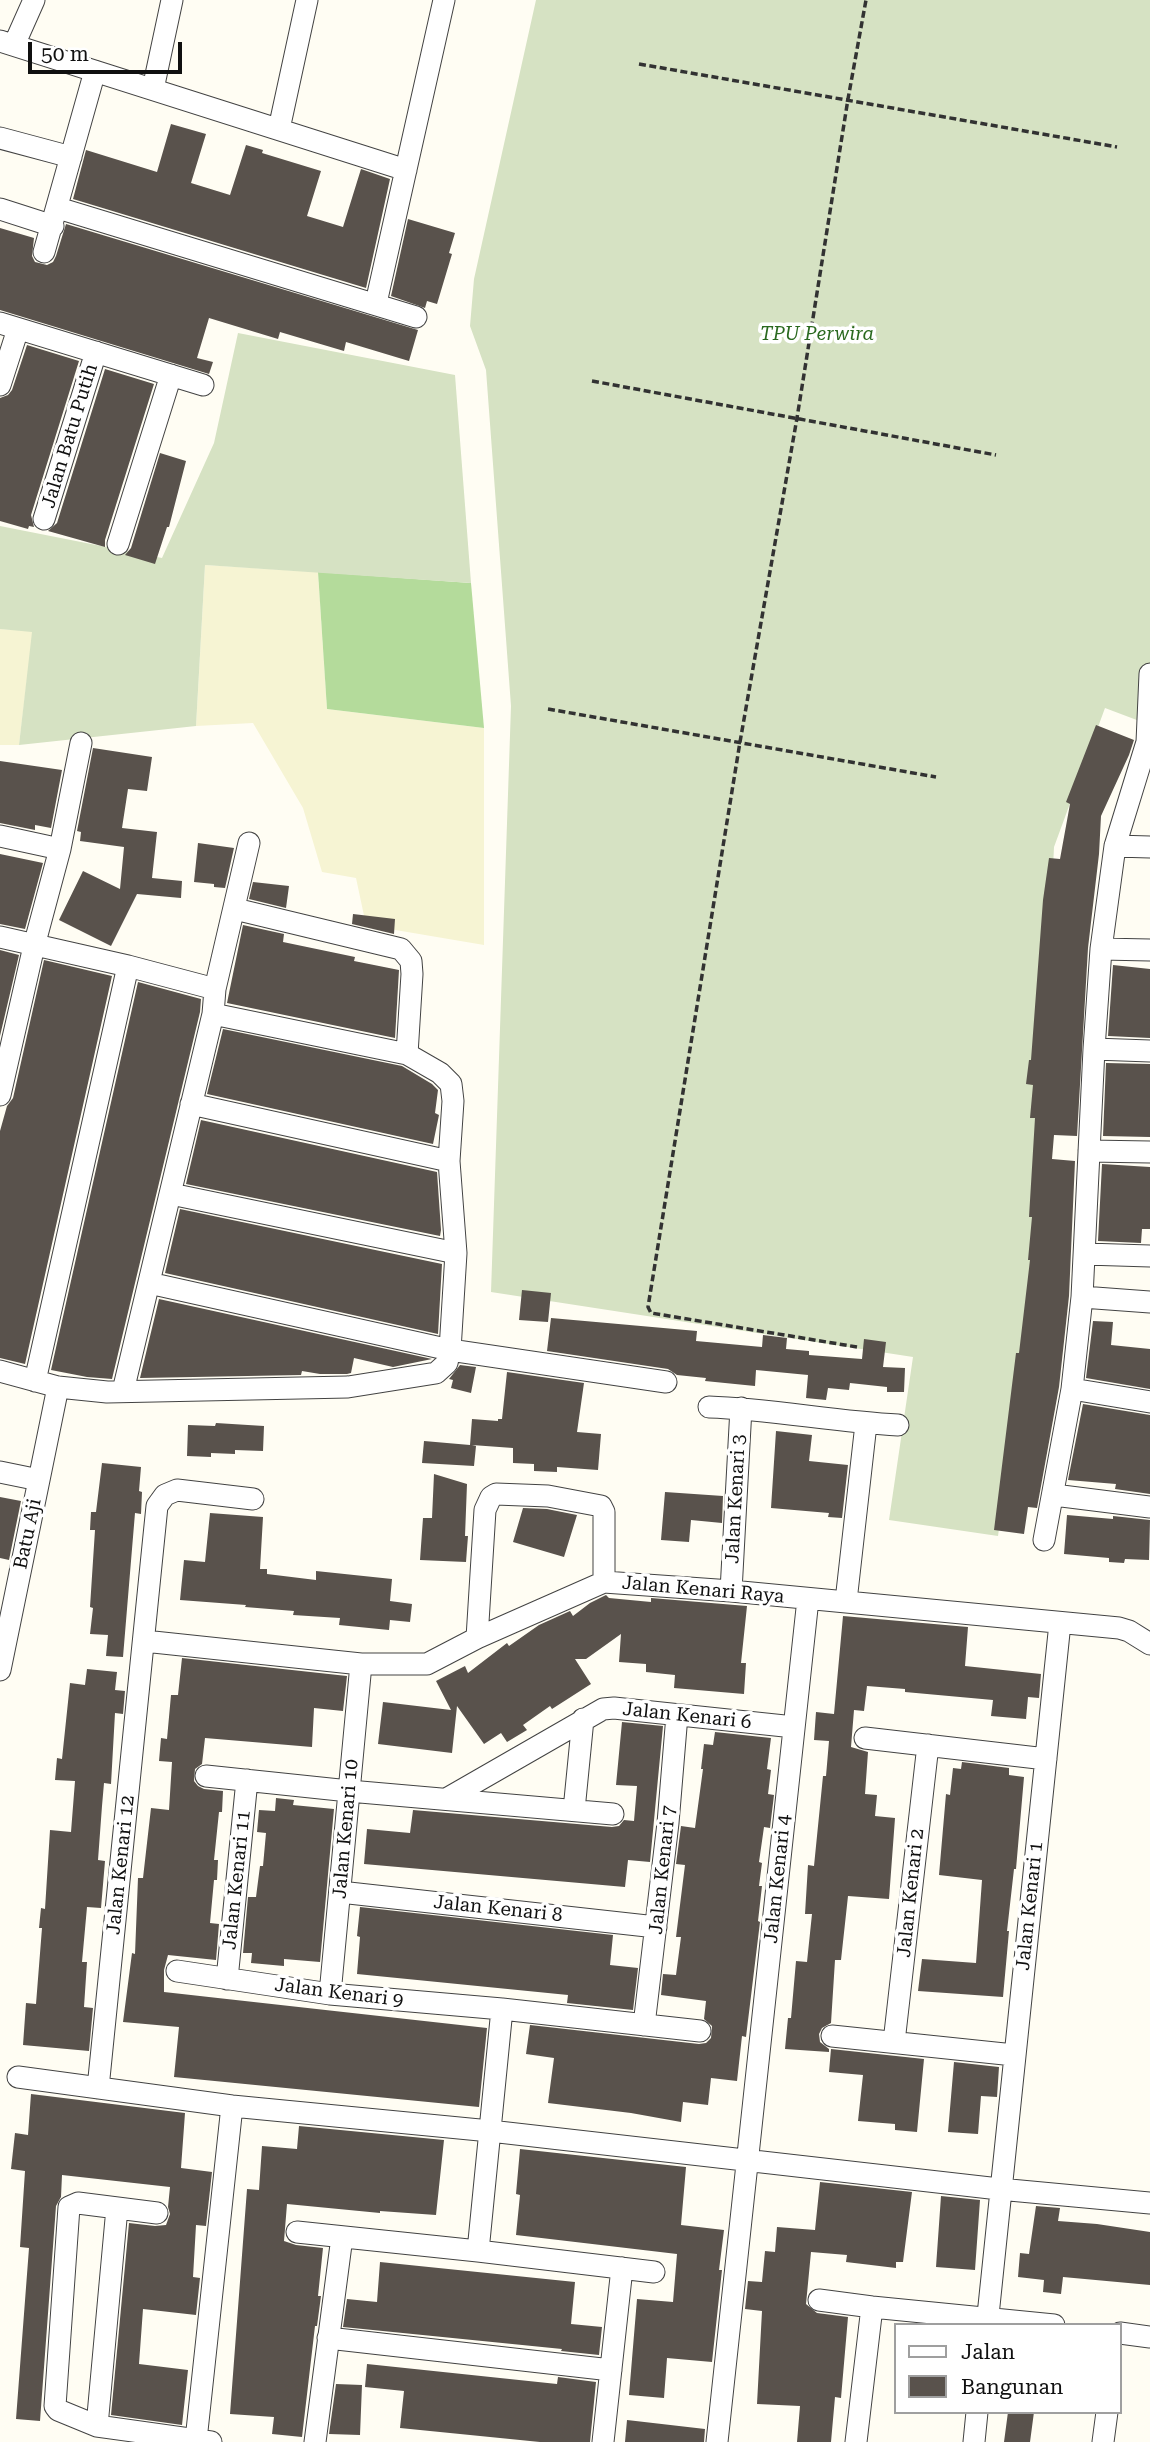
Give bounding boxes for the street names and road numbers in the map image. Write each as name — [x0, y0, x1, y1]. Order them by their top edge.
street label: Jalan Batu Putih — [37, 361, 103, 511]
street label: Jalan Kenari 3 — [721, 1434, 751, 1564]
street label: Batu Aji — [9, 1497, 47, 1571]
street label: Jalan Kenari Raya — [621, 1572, 785, 1608]
street label: Jalan Kenari 6 — [621, 1698, 753, 1734]
street label: Jalan Kenari 10 — [329, 1758, 363, 1900]
street label: Jalan Kenari 12 — [102, 1794, 140, 1936]
street label: Jalan Kenari 7 — [645, 1804, 681, 1936]
street label: Jalan Kenari 11 — [218, 1809, 256, 1951]
street label: Jalan Kenari 4 — [760, 1813, 796, 1945]
street label: Jalan Kenari 2 — [893, 1827, 929, 1959]
street label: Jalan Kenari 1 — [1012, 1840, 1048, 1972]
street label: Jalan Kenari 8 — [432, 1891, 564, 1927]
street label: Jalan Kenari 9 — [273, 1974, 405, 2012]

